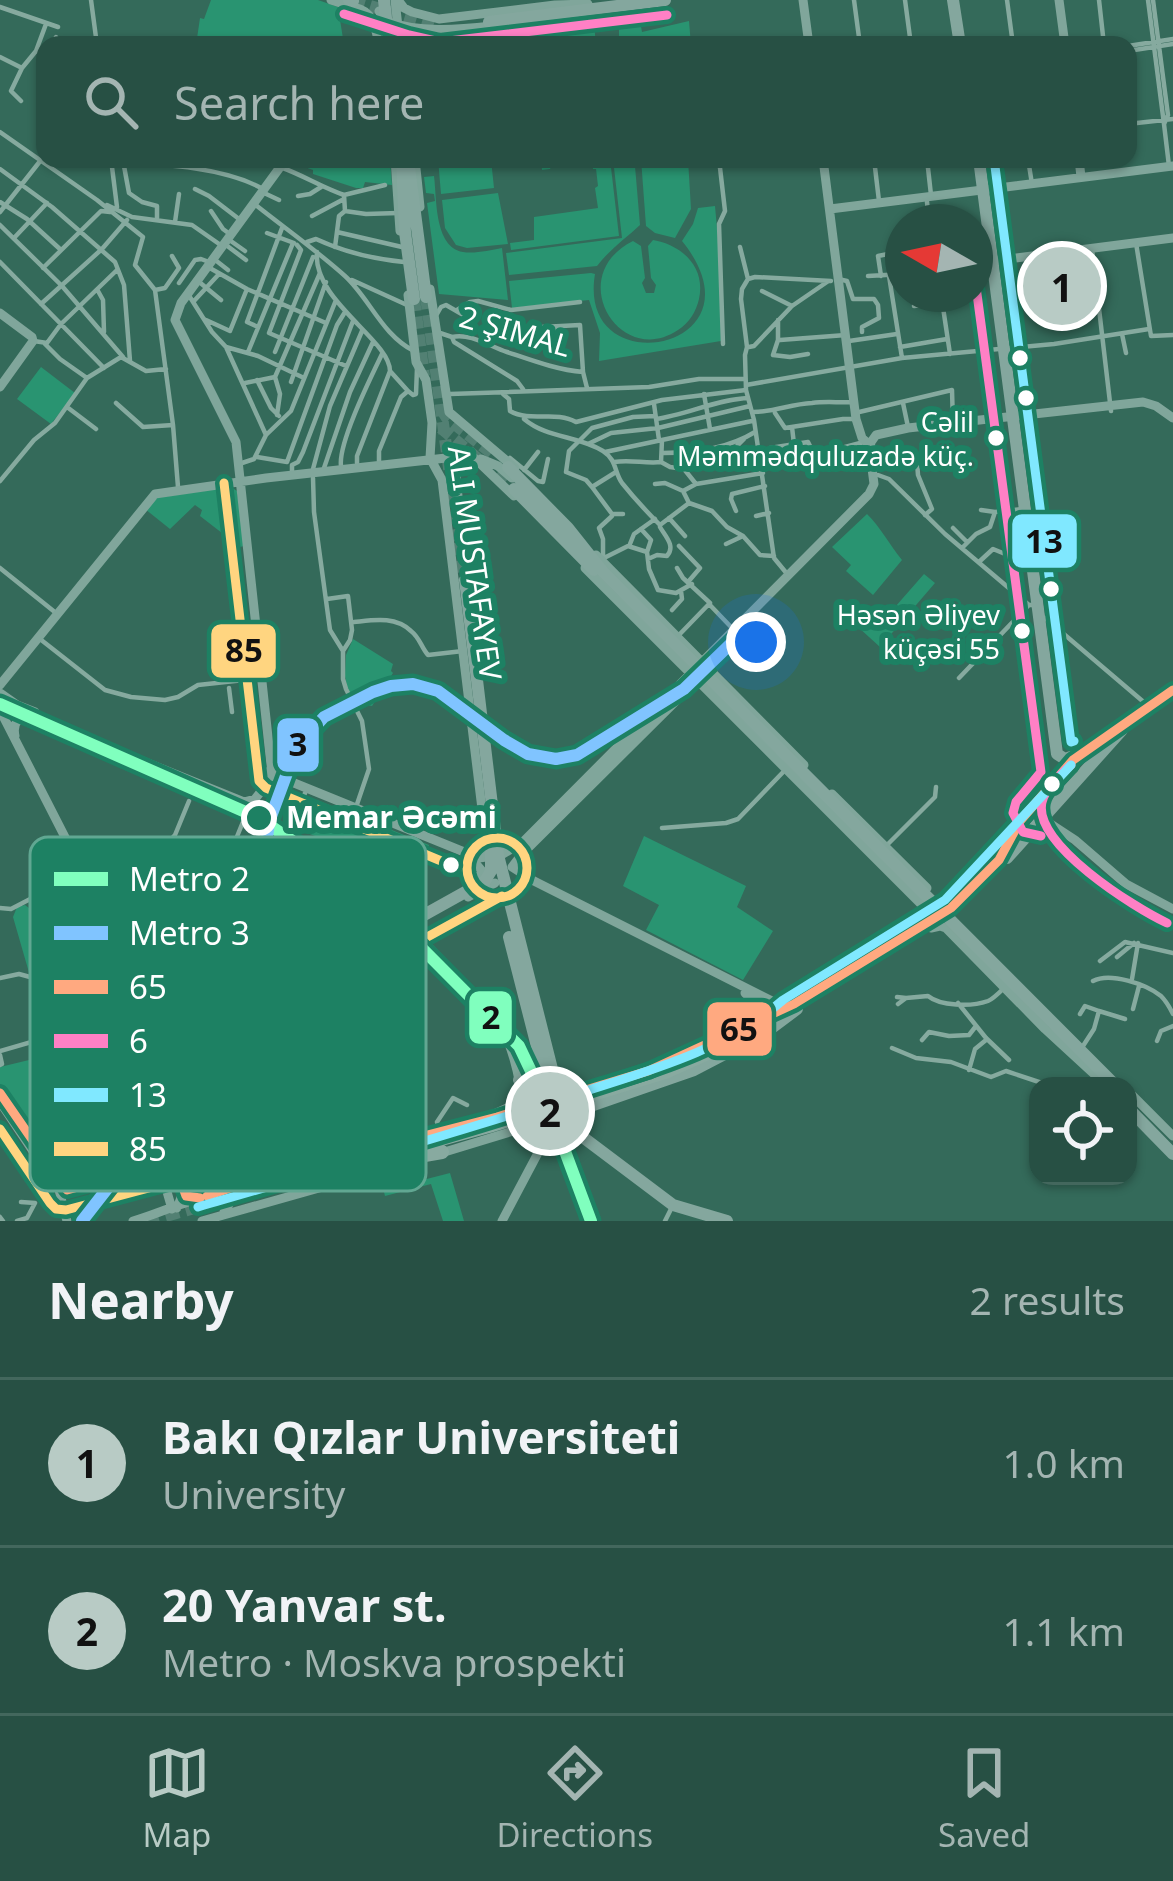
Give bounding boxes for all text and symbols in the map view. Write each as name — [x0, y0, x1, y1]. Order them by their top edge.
search box — [36, 36, 1137, 168]
icon: search — [78, 69, 144, 135]
text: Search here — [174, 72, 424, 133]
north arrow — [885, 204, 993, 312]
pin: 1 — [1023, 241, 1101, 331]
street label: 2 ŞIMAL — [455, 295, 576, 366]
unlabelled marker — [1009, 347, 1031, 369]
unlabelled marker — [1015, 387, 1037, 409]
place label: Cəlil Məmmədquluzadə küç. — [677, 403, 974, 474]
marker: Cəlil Məmmədquluzadə küç. — [985, 427, 1007, 449]
street label: ALI MUSTAFAYEV — [439, 443, 512, 683]
line badge: 13 — [1010, 512, 1079, 570]
text: 13 — [1025, 518, 1063, 563]
unlabelled marker — [1040, 578, 1062, 600]
place label: Həsən Əliyev küçəsi 55 — [837, 596, 1000, 667]
your location — [726, 612, 786, 672]
marker: Həsən Əliyev küçəsi 55 — [1011, 620, 1033, 642]
line badge: 85 — [209, 622, 278, 680]
text: 85 — [225, 627, 263, 672]
line badge: 3 — [275, 716, 321, 774]
text: 3 — [289, 721, 307, 766]
unlabelled marker — [1041, 773, 1063, 795]
place label: Memar Əcəmi — [286, 796, 497, 837]
marker: Memar Əcəmi — [243, 802, 275, 834]
legend — [30, 837, 426, 1191]
unlabelled marker — [440, 854, 462, 876]
text: Metro 2 — [129, 856, 250, 901]
text: Metro 3 — [129, 910, 250, 955]
text: 65 — [129, 964, 167, 1009]
line badge: 2 — [467, 989, 514, 1046]
text: 2 — [482, 994, 500, 1039]
line badge: 65 — [705, 1000, 774, 1058]
text: 65 — [720, 1006, 758, 1051]
text: 6 — [129, 1018, 148, 1063]
pin: 2 — [511, 1066, 589, 1156]
text: 13 — [129, 1072, 167, 1117]
map controls — [1029, 1077, 1137, 1185]
button: locate — [1029, 1077, 1137, 1185]
text: 85 — [129, 1126, 167, 1171]
text: Nearby — [48, 1264, 234, 1334]
text: 2 results — [970, 1273, 1125, 1326]
text: Bakı Qızlar Universiteti — [162, 1406, 680, 1467]
text: 1 — [76, 1436, 98, 1489]
text: 1.0 km — [1003, 1436, 1125, 1489]
text: University — [162, 1467, 345, 1520]
text: 20 Yanvar st. — [162, 1574, 447, 1635]
text: 2 — [76, 1604, 98, 1657]
text: 1.1 km — [1003, 1604, 1125, 1657]
text: Metro · Moskva prospekti — [162, 1635, 626, 1688]
tab: Map — [143, 1740, 211, 1857]
tab: Directions — [496, 1740, 653, 1857]
tab: Saved — [938, 1740, 1030, 1857]

